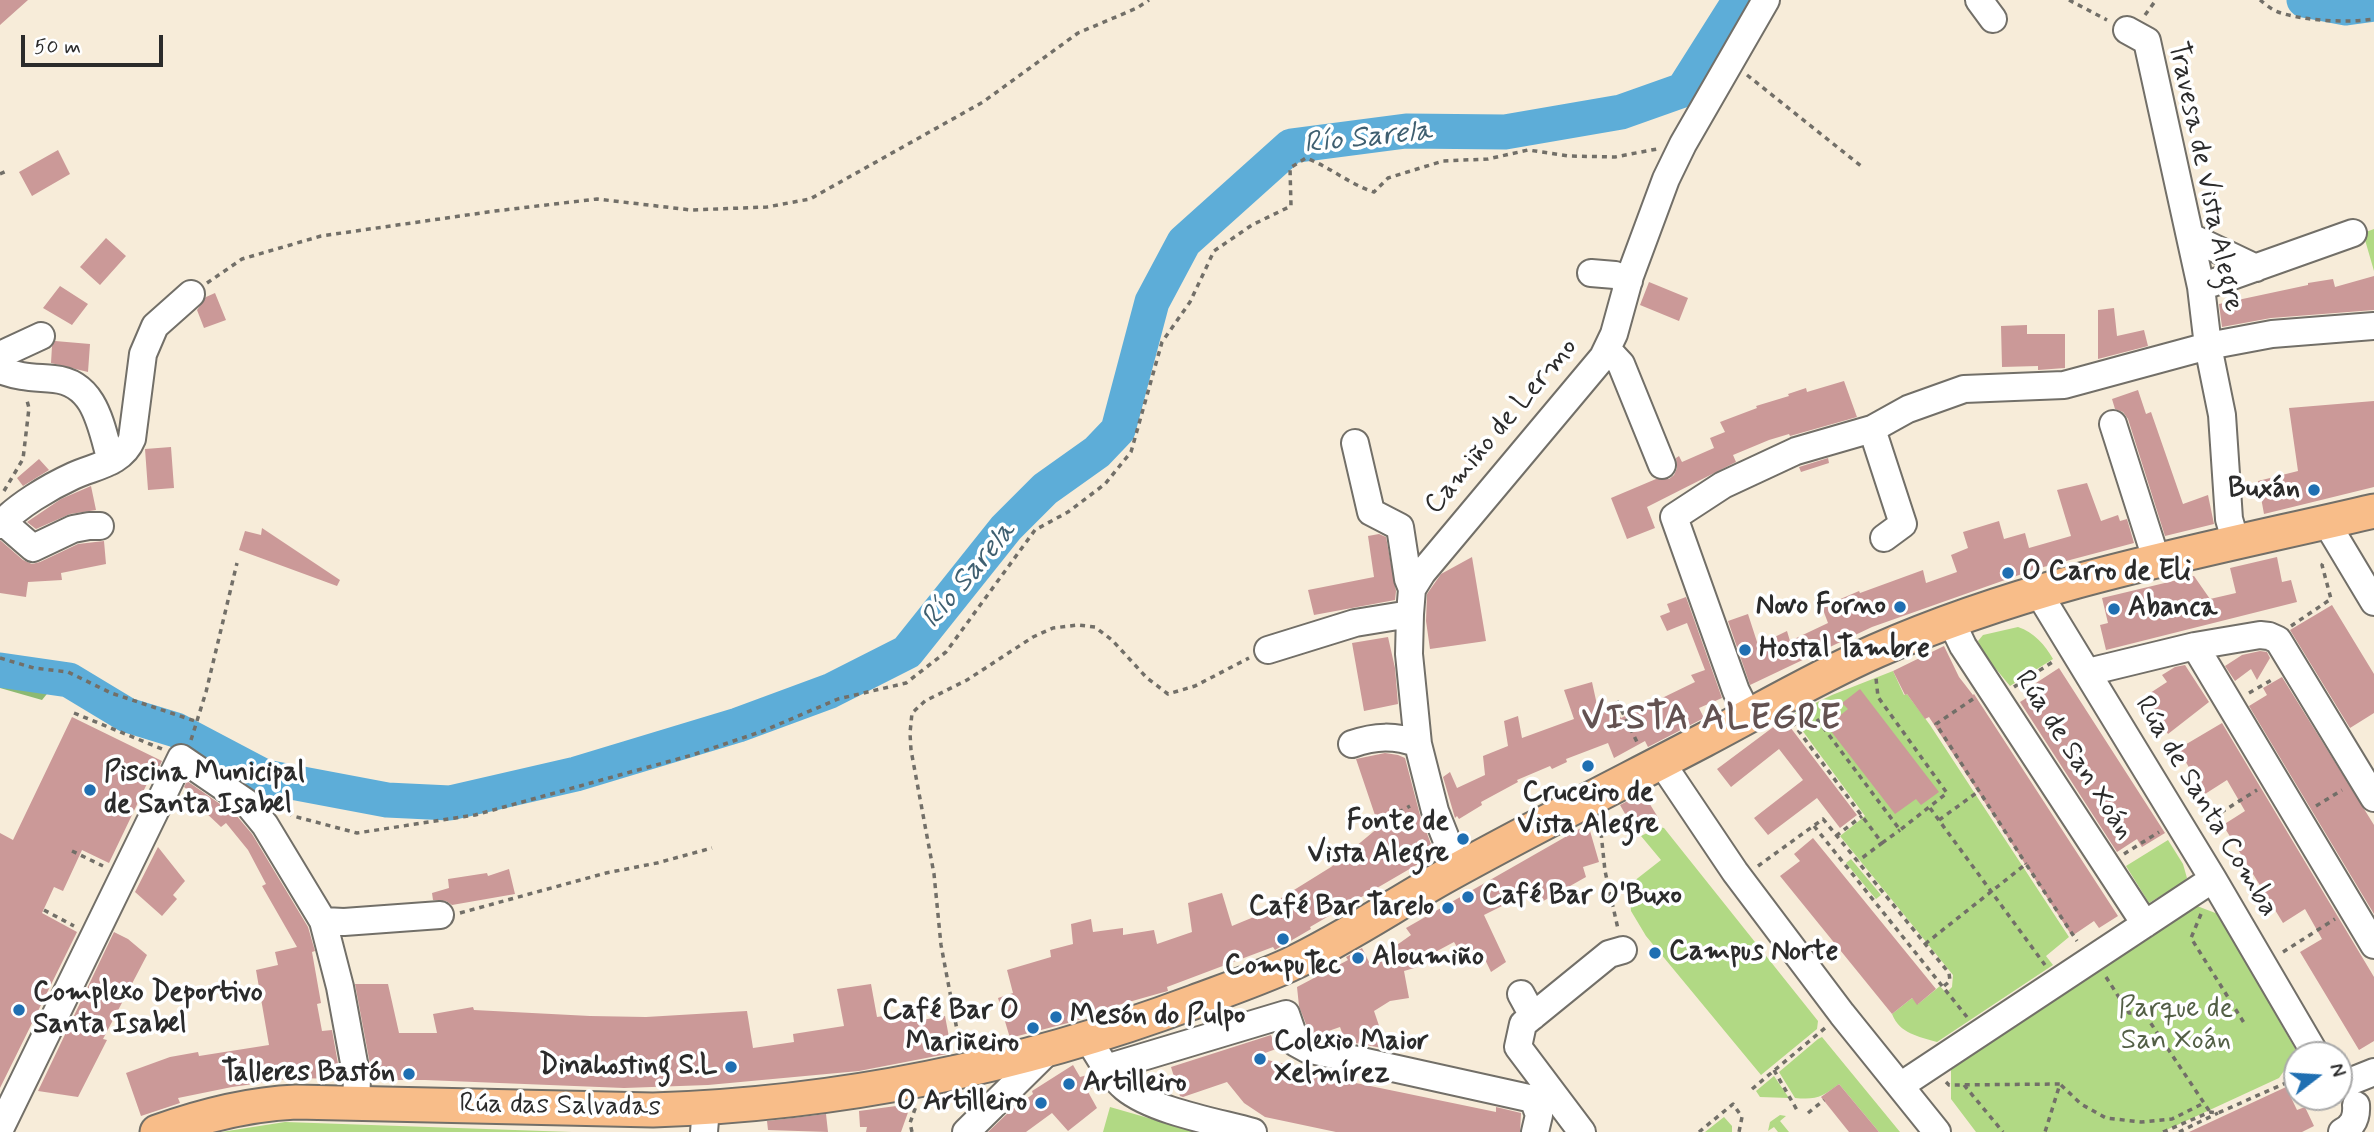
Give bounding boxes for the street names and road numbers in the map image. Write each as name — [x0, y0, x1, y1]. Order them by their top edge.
street label: Travesa de Vista Alegre — [2159, 39, 2249, 315]
street label: Camiño de Lermo — [1418, 332, 1586, 522]
street label: Rúa de San Xoán — [2006, 665, 2140, 847]
street label: Rúa de Santa Comba — [2126, 690, 2284, 924]
street label: Rúa das Salvadas — [459, 1088, 661, 1126]

